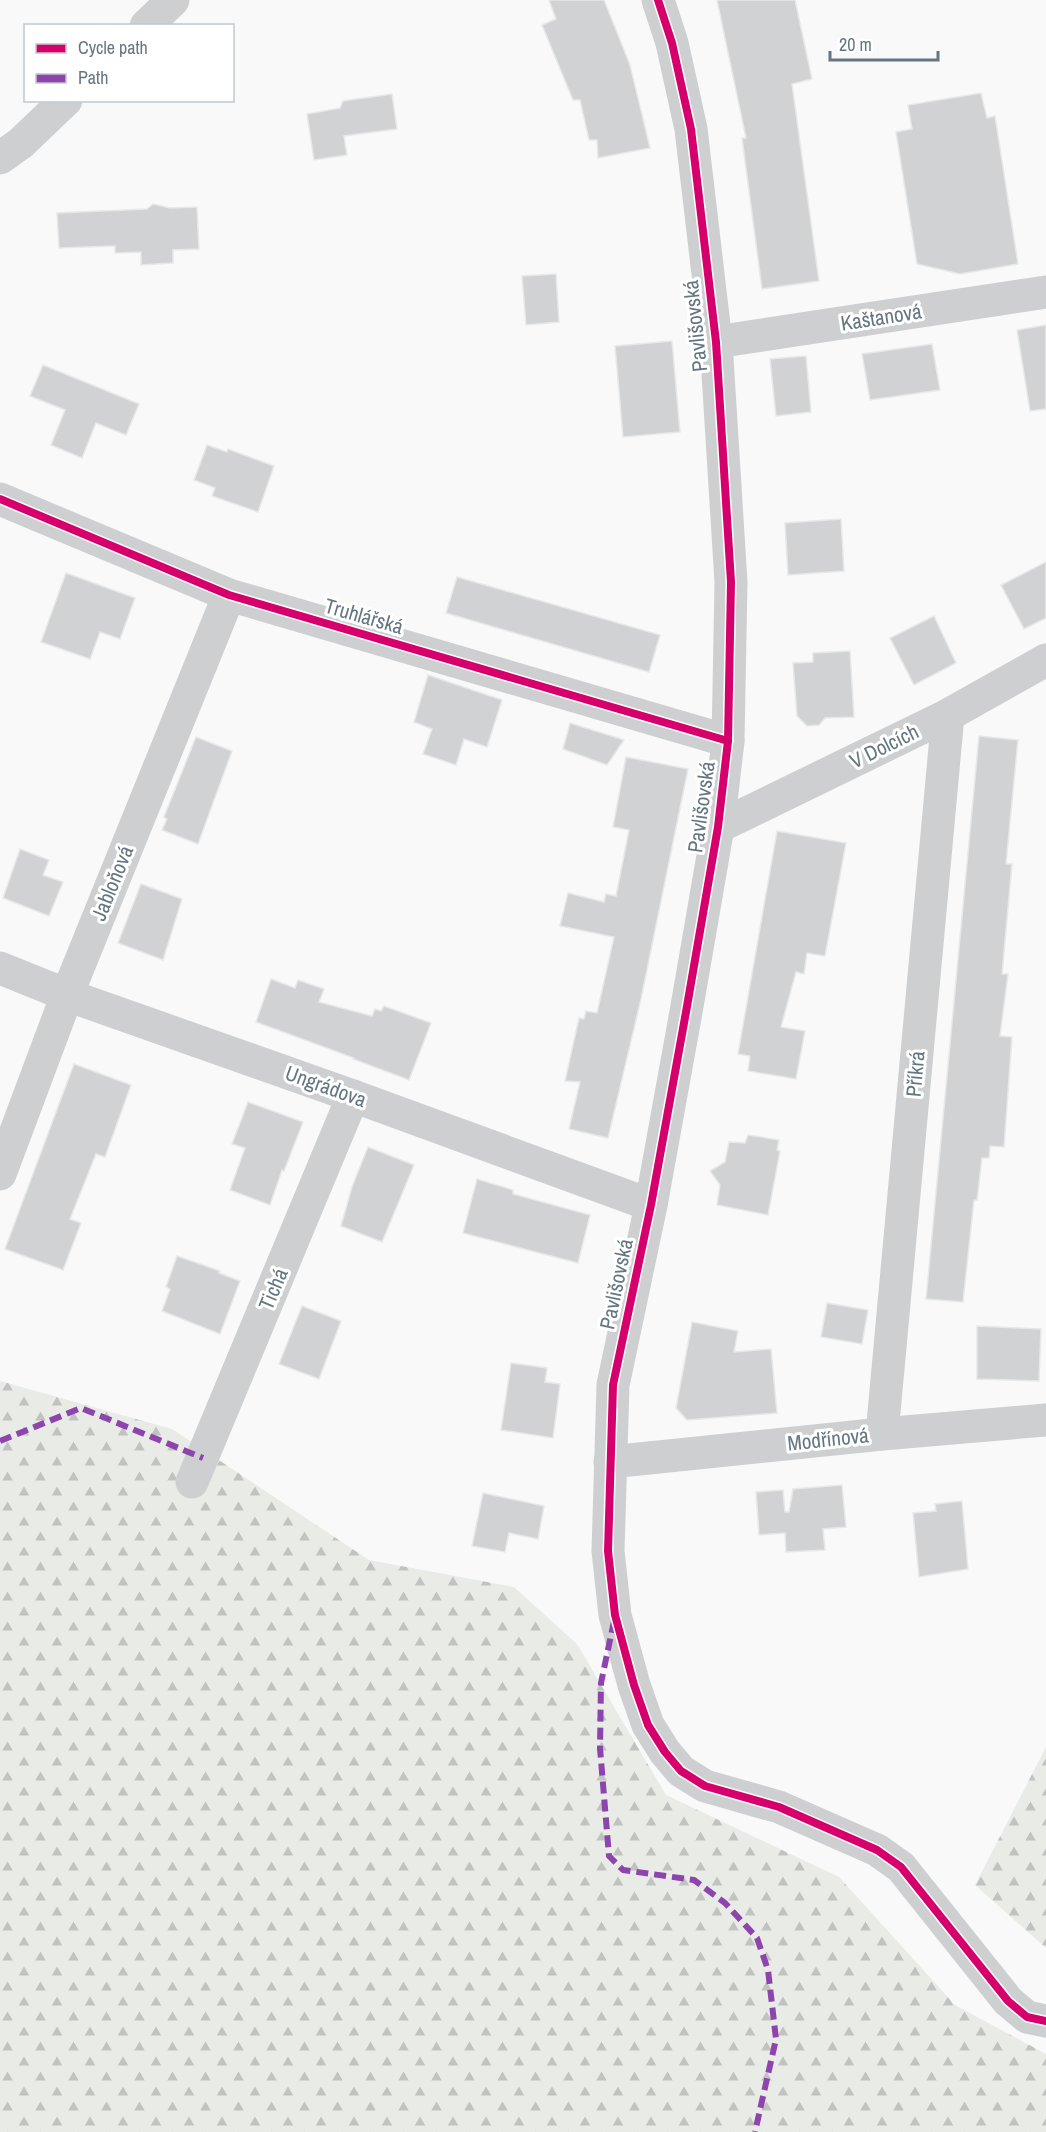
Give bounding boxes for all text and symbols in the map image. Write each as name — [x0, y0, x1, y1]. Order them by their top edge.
legend — [24, 24, 234, 102]
scale bar — [830, 24, 938, 62]
text: 20 m — [839, 32, 872, 57]
text: Cycle path — [78, 35, 148, 60]
text: Path — [78, 65, 108, 90]
street label: Pavlišovská — [676, 278, 714, 373]
street label: Kaštanová — [839, 296, 924, 338]
street label: Truhlářská — [321, 591, 407, 641]
street label: V Dolcích — [845, 717, 923, 775]
street label: Pavlišovská — [680, 759, 722, 855]
street label: Jabloňová — [84, 841, 140, 925]
street label: Příkrá — [899, 1049, 931, 1098]
street label: Ungrádova — [281, 1058, 371, 1114]
street label: Pavlišovská — [592, 1236, 640, 1332]
street label: Tichá — [251, 1263, 295, 1314]
street label: Modřínová — [786, 1420, 870, 1458]

